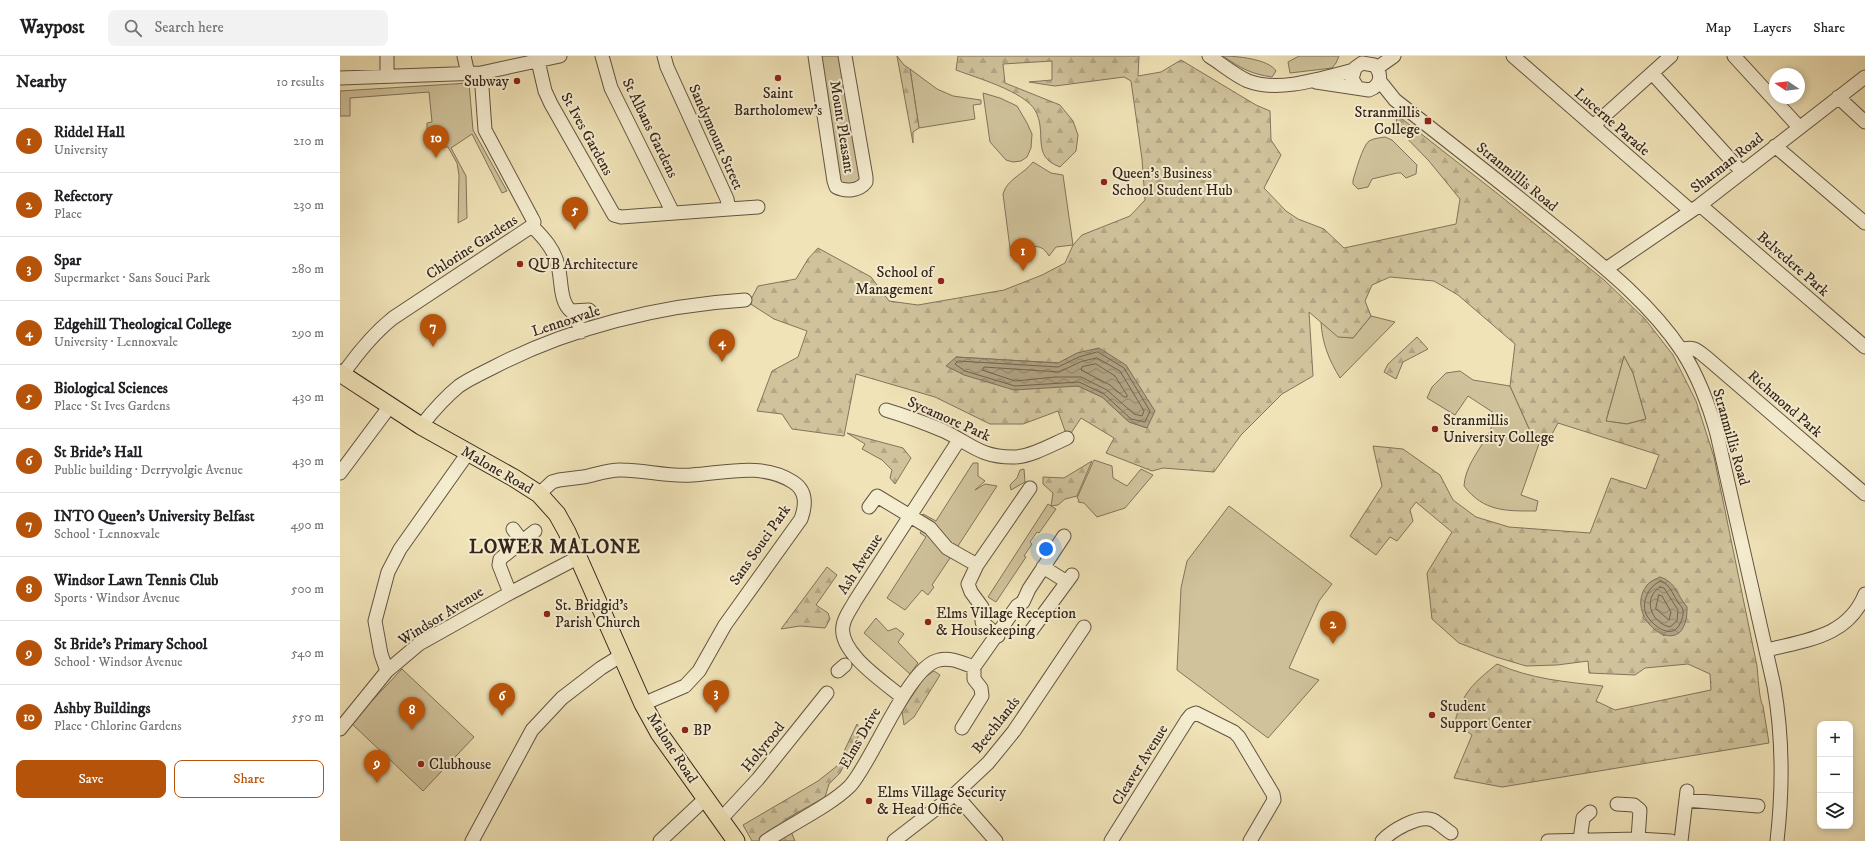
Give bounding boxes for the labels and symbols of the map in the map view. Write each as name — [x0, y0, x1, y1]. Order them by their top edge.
north arrow — [1769, 68, 1805, 104]
place label: Subway — [464, 72, 510, 91]
marker: Saint Bartholomew's — [773, 73, 783, 83]
street label: St Albans Gardens — [618, 75, 682, 181]
marker: Subway — [512, 76, 522, 86]
street label: Mount Pleasant — [825, 79, 859, 175]
street label: Sandymount Street — [684, 81, 748, 193]
place label: Saint Bartholomew's — [734, 84, 822, 120]
street label: Lucerne Parade — [1570, 84, 1654, 160]
street label: St Ives Gardens — [556, 89, 618, 179]
place label: Stranmillis College — [1355, 103, 1420, 139]
marker: Stranmillis College — [1423, 116, 1433, 126]
pin: 10 — [423, 125, 449, 158]
street label: Sharman Road — [1687, 128, 1768, 197]
street label: Stranmillis Road — [1472, 138, 1562, 216]
place label: Queen's Business School Student Hub — [1112, 164, 1232, 200]
marker: Queen's Business School Student Hub — [1099, 177, 1109, 187]
pin: 5 — [562, 197, 588, 230]
street label: Chlorine Gardens — [423, 210, 521, 284]
street label: Belvedere Park — [1753, 227, 1833, 301]
pin: 1 — [1010, 238, 1036, 271]
place label: QUB Architecture — [528, 255, 638, 274]
marker: QUB Architecture — [515, 259, 525, 269]
place label: School of Management — [855, 263, 935, 299]
marker: School of Management — [936, 276, 946, 286]
street label: Lennoxvale — [529, 301, 603, 341]
pin: 7 — [420, 314, 446, 347]
pin: 4 — [709, 329, 735, 362]
street label: Richmond Park — [1744, 366, 1827, 442]
street label: Stranmillis Road — [1708, 386, 1754, 488]
street label: Sycamore Park — [904, 392, 994, 446]
place label: Stranmillis University College — [1443, 411, 1554, 447]
marker: Stranmillis University College — [1430, 424, 1440, 434]
street label: Malone Road — [458, 442, 537, 499]
street label: Sans Souci Park — [725, 500, 795, 589]
street label: Ash Avenue — [833, 530, 887, 598]
district label: LOWER MALONE — [469, 536, 641, 559]
your location — [1036, 539, 1056, 559]
street label: Windsor Avenue — [394, 582, 487, 650]
place label: St. Bridgid's Parish Church — [555, 596, 641, 632]
place label: Elms Village Reception & Housekeeping — [936, 604, 1076, 640]
marker: St. Bridgid's Parish Church — [542, 609, 552, 619]
pin: 2 — [1320, 611, 1346, 644]
marker: Elms Village Reception & Housekeeping — [923, 617, 933, 627]
pin: 3 — [703, 680, 729, 713]
pin: 6 — [489, 683, 515, 716]
street label: Beechlands — [968, 693, 1024, 757]
pin: 8 — [399, 697, 425, 730]
place label: Student Support Center — [1440, 697, 1532, 733]
street label: Elms Drive — [835, 704, 885, 772]
street label: Malone Road — [642, 709, 702, 787]
marker: Student Support Center — [1427, 710, 1437, 720]
street label: Holyrood — [737, 718, 789, 776]
place label: BP — [693, 721, 711, 740]
street label: Cleaver Avenue — [1108, 721, 1172, 809]
marker: BP — [680, 725, 690, 735]
pin: 9 — [364, 750, 390, 783]
place label: Clubhouse — [429, 755, 491, 774]
marker: Clubhouse — [416, 759, 426, 769]
place label: Elms Village Security & Head Office — [877, 783, 1007, 819]
marker: Elms Village Security & Head Office — [864, 796, 874, 806]

